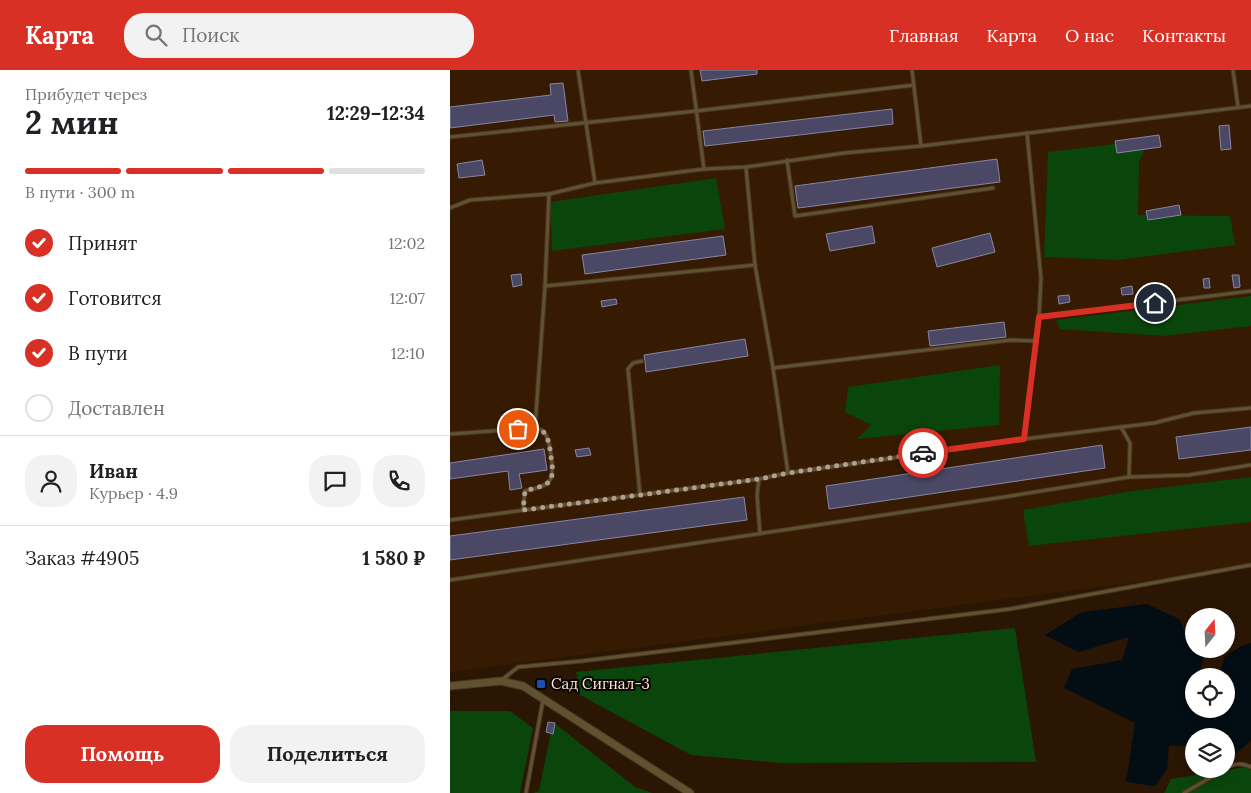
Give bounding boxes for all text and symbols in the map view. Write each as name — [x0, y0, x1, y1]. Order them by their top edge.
search box — [124, 13, 474, 58]
text: Карта — [25, 20, 94, 51]
icon: search — [142, 21, 170, 49]
text: Поиск — [182, 23, 240, 47]
text: Главная — [889, 24, 958, 47]
text: Карта — [986, 24, 1037, 47]
text: О нас — [1065, 24, 1114, 47]
text: Контакты — [1142, 24, 1226, 47]
text: Прибудет через — [25, 84, 147, 104]
text: 12:29–12:34 — [327, 101, 425, 125]
text: 2 мин — [25, 102, 118, 143]
text: В пути · 300 m — [25, 182, 135, 202]
icon: check — [25, 229, 53, 257]
text: Принят — [68, 231, 137, 255]
text: 12:02 — [388, 233, 425, 253]
pin — [1134, 282, 1176, 324]
icon: check — [25, 284, 53, 312]
text: Готовится — [68, 286, 162, 310]
text: 12:07 — [390, 288, 425, 308]
icon: home — [1141, 289, 1169, 317]
icon: check — [25, 339, 53, 367]
text: В пути — [68, 341, 128, 365]
text: 12:10 — [391, 343, 425, 363]
text: Доставлен — [68, 396, 165, 420]
pin — [497, 408, 539, 450]
icon: bag — [504, 415, 532, 443]
courier — [898, 428, 948, 478]
icon: car — [909, 439, 937, 467]
button: person — [25, 455, 77, 507]
button: chat — [309, 455, 361, 507]
button: phone — [373, 455, 425, 507]
text: Иван — [89, 459, 138, 483]
text: Курьер · 4.9 — [89, 483, 178, 503]
text: Заказ #4905 — [25, 546, 139, 570]
text: 1 580 ₽ — [362, 546, 425, 570]
north arrow — [1185, 608, 1235, 658]
map controls — [1185, 608, 1235, 778]
button: locate — [1185, 668, 1235, 718]
place label: Сад Сигнал-3 — [551, 674, 650, 693]
marker: Сад Сигнал-3 — [535, 678, 547, 690]
button: Помощь — [25, 725, 220, 783]
button: Поделиться — [230, 725, 425, 783]
button: layers — [1185, 728, 1235, 778]

